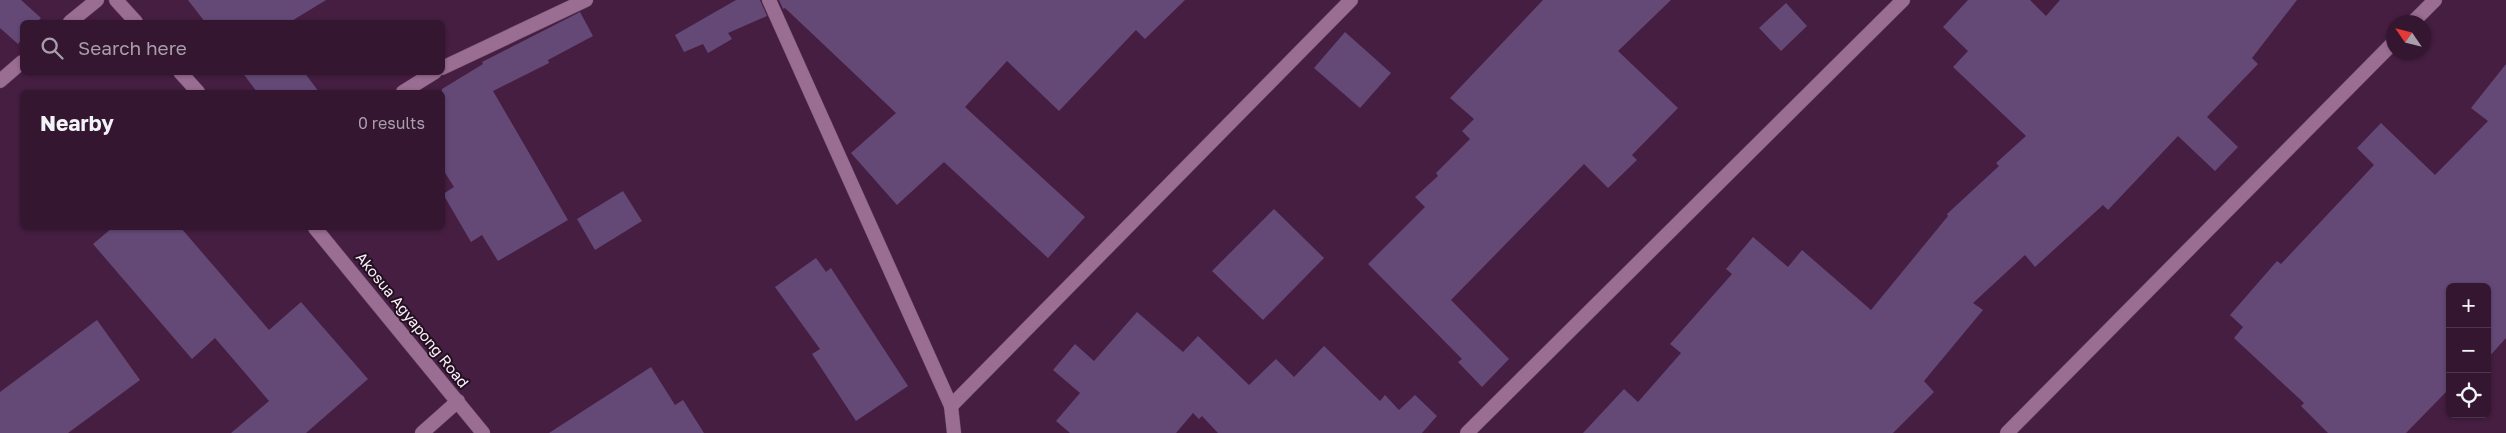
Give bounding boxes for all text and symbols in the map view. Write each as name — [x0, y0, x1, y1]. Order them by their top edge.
north arrow — [2386, 15, 2431, 60]
search box — [20, 20, 445, 75]
icon: search — [38, 34, 66, 62]
text: Search here — [78, 36, 187, 59]
text: Nearby — [40, 110, 114, 136]
text: 0 results — [358, 113, 425, 133]
street label: Akosua Agyapong Road — [353, 248, 473, 391]
map controls — [2446, 283, 2491, 418]
button: + — [2446, 283, 2491, 328]
button: − — [2446, 328, 2491, 373]
button: locate — [2446, 373, 2491, 418]

